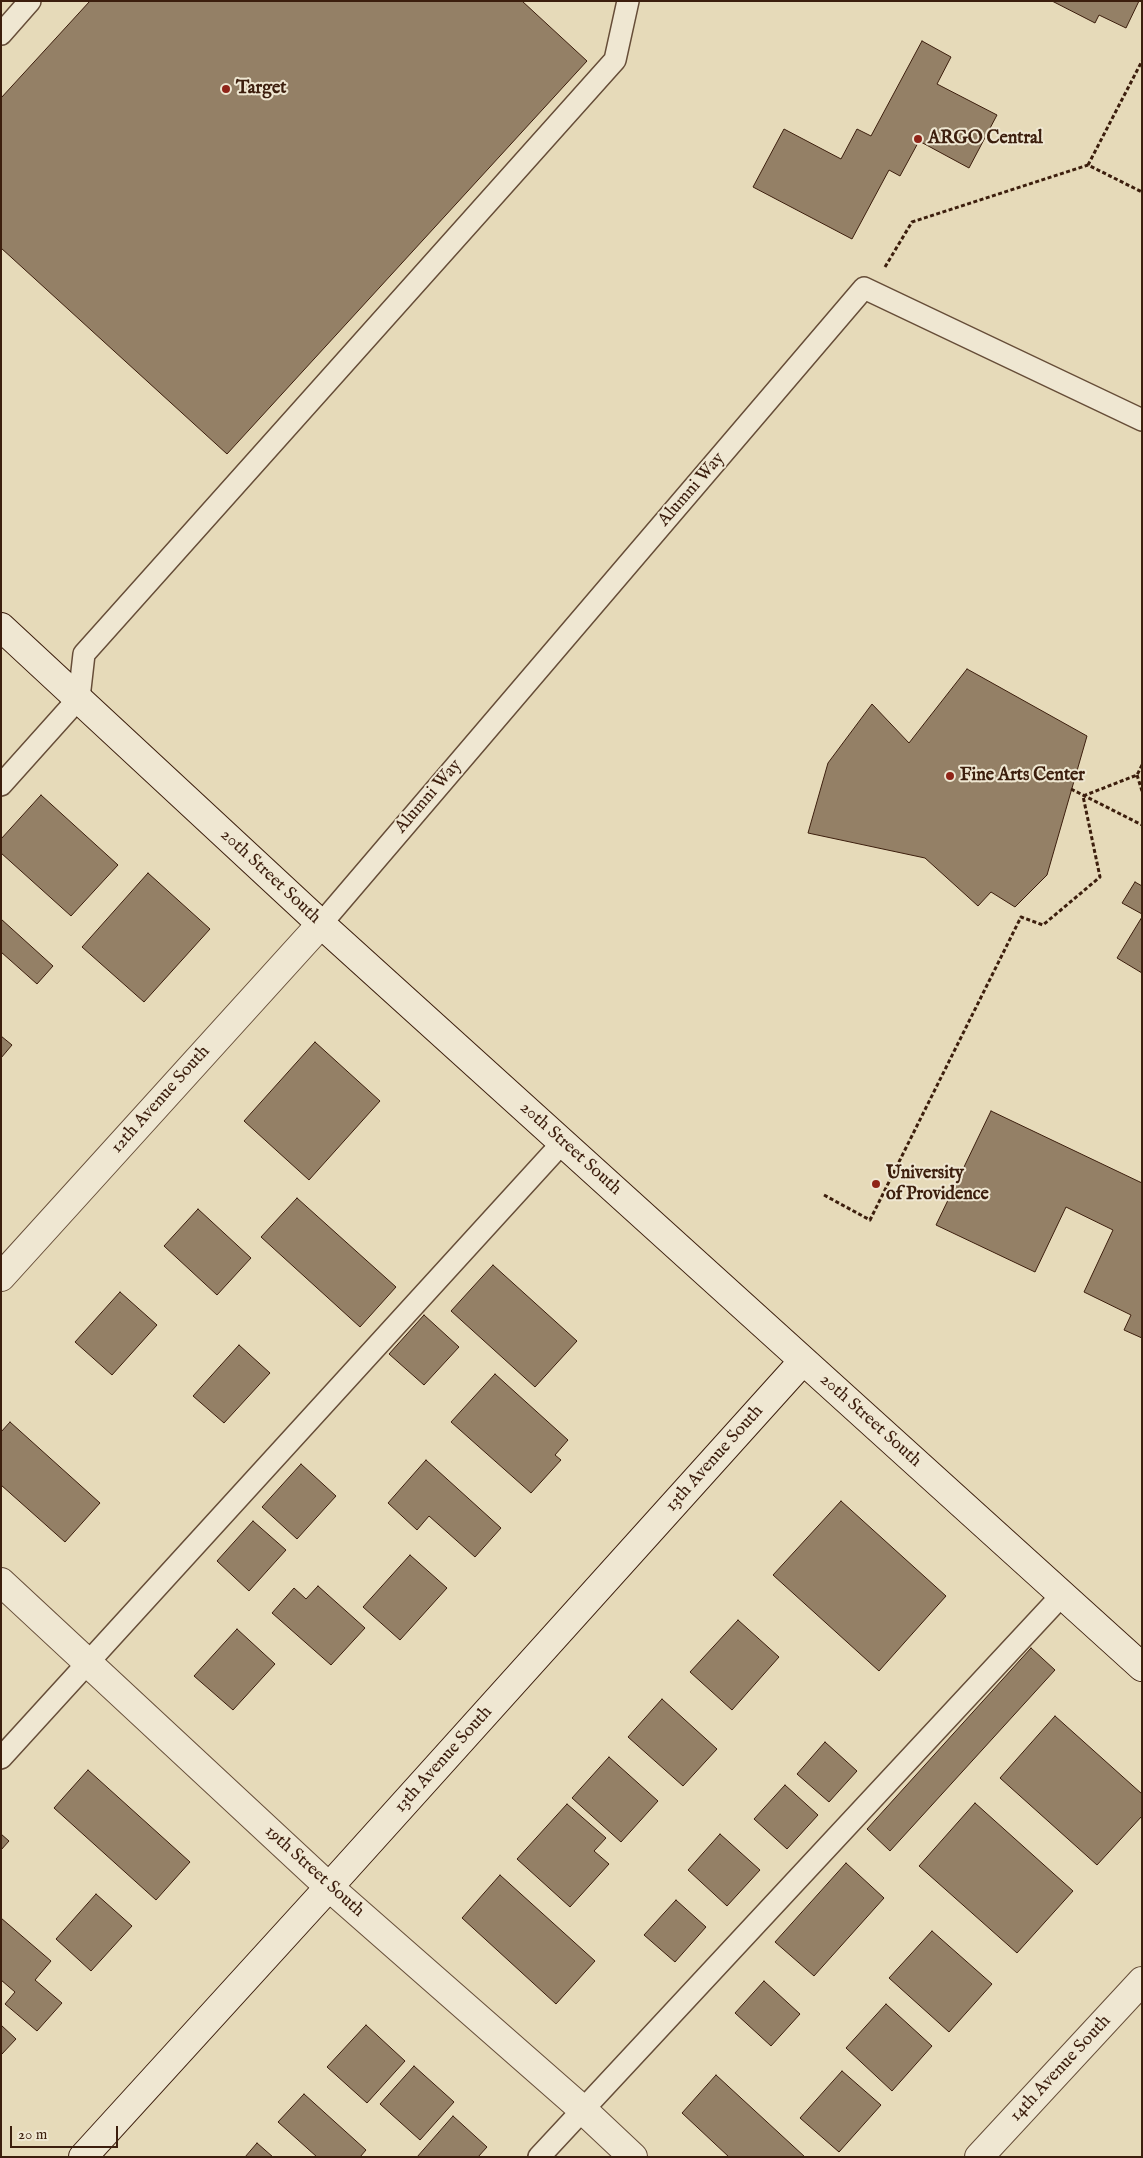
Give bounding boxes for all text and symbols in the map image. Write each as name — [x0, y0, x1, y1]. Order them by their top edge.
place label: Target — [236, 78, 286, 100]
marker: Target — [220, 83, 232, 95]
place label: ARGO Central — [928, 128, 1043, 150]
marker: ARGO Central — [912, 133, 924, 145]
street label: Alumni Way — [654, 449, 730, 531]
street label: Alumni Way — [391, 756, 467, 838]
place label: Fine Arts Center — [960, 765, 1085, 787]
marker: Fine Arts Center — [944, 770, 956, 782]
street label: 20th Street South — [215, 825, 325, 929]
street label: 12th Avenue South — [107, 1042, 215, 1158]
street label: 20th Street South — [515, 1098, 625, 1200]
place label: University of Providence — [886, 1163, 989, 1206]
marker: University of Providence — [870, 1178, 882, 1190]
street label: 20th Street South — [815, 1370, 925, 1472]
street label: 13th Avenue South — [661, 1401, 769, 1517]
street label: 13th Avenue South — [390, 1702, 498, 1818]
street label: 19th Street South — [260, 1822, 368, 1922]
street label: 14th Avenue South — [1006, 2011, 1116, 2127]
scale bar — [12, 2116, 120, 2148]
text: 20 m — [18, 2125, 47, 2144]

